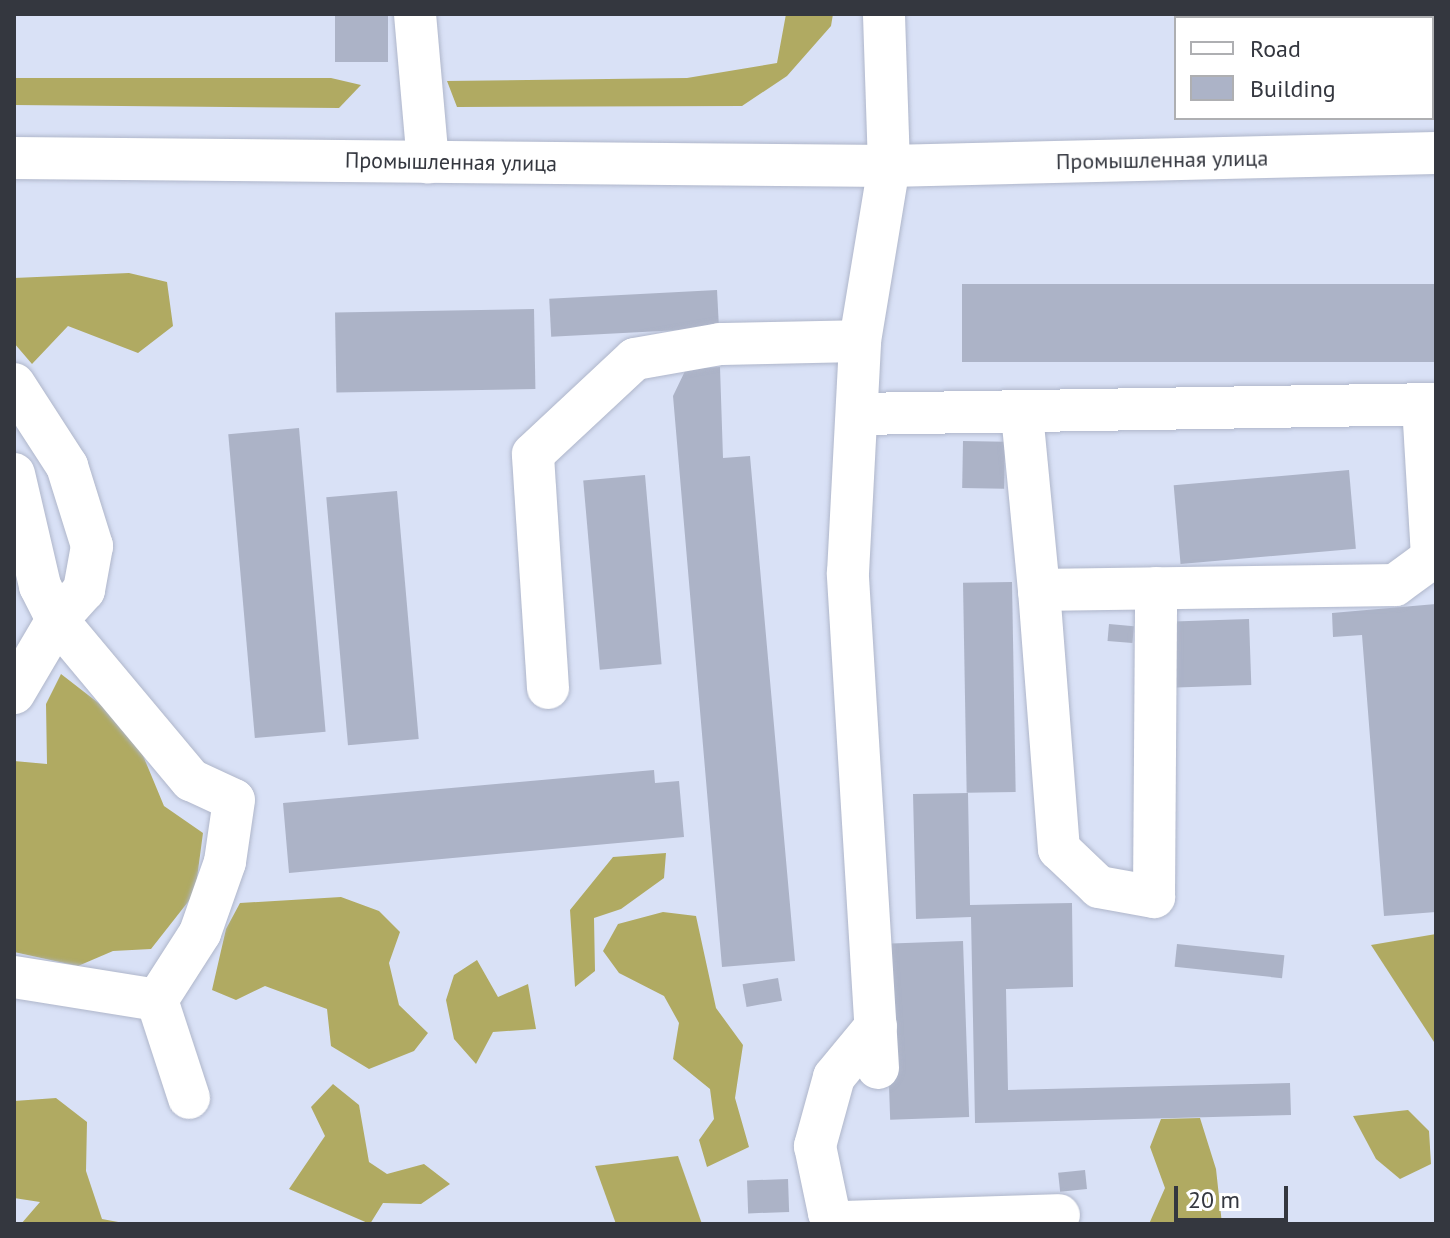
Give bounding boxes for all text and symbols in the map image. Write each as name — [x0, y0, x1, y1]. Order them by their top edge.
legend — [1174, 16, 1434, 120]
text: Road — [1250, 33, 1301, 64]
text: Building — [1250, 73, 1336, 104]
street label: Промышленная улица — [1056, 145, 1268, 175]
street label: Промышленная улица — [345, 147, 557, 177]
scale bar — [1178, 1170, 1292, 1220]
text: 20 m — [1188, 1184, 1240, 1215]

